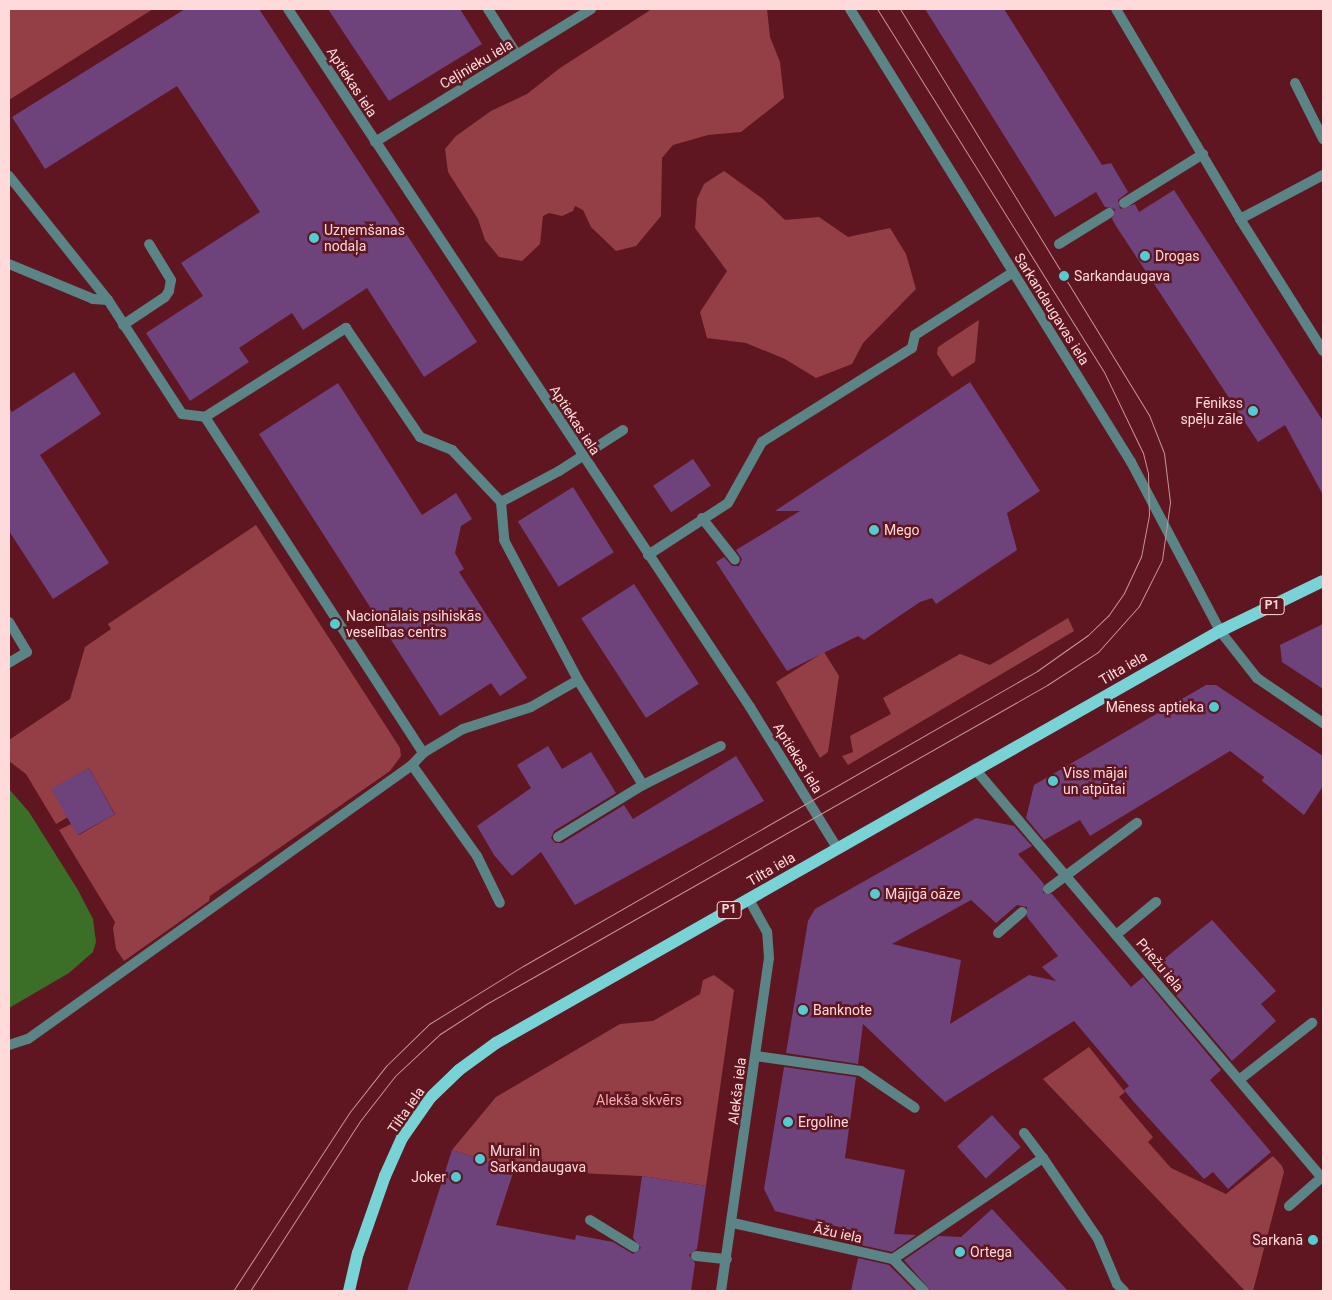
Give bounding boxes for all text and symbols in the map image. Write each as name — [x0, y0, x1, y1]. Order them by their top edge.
street label: Ceļinieku iela — [437, 36, 515, 92]
street label: Aptiekas iela — [323, 44, 381, 120]
place label: Uzņemšanas nodaļa — [324, 222, 405, 254]
marker: Uzņemšanas nodaļa — [308, 232, 320, 244]
place label: Drogas — [1155, 248, 1199, 264]
street label: Sarkandaugavas iela — [1011, 250, 1093, 368]
marker: Drogas — [1139, 250, 1151, 262]
place label: Sarkandaugava — [1074, 268, 1170, 284]
marker: Sarkandaugava — [1058, 270, 1070, 282]
street label: Aptiekas iela — [546, 382, 604, 458]
place label: Fēnikss spēļu zāle — [1181, 395, 1243, 428]
marker: Fēnikss spēļu zāle — [1247, 405, 1259, 417]
place label: Mego — [884, 522, 919, 538]
marker: Mego — [868, 524, 880, 536]
road number: P1 — [1260, 596, 1284, 616]
place label: Nacionālais psihiskās veselības centrs — [346, 608, 482, 640]
marker: Nacionālais psihiskās veselības centrs — [328, 617, 342, 631]
street label: Tilta iela — [1096, 648, 1150, 688]
place label: Mēness aptieka — [1106, 699, 1204, 715]
marker: Mēness aptieka — [1208, 701, 1220, 713]
street label: Aptiekas iela — [770, 720, 826, 796]
place label: Viss mājai un atpūtai — [1063, 765, 1128, 798]
marker: Viss mājai un atpūtai — [1047, 775, 1059, 787]
street label: Tilta iela — [744, 849, 798, 889]
place label: Mājīgā oāze — [885, 886, 960, 902]
marker: Mājīgā oāze — [869, 888, 881, 900]
road number: P1 — [716, 900, 742, 920]
street label: Priežu iela — [1133, 935, 1187, 995]
place label: Banknote — [813, 1002, 872, 1018]
marker: Banknote — [797, 1004, 809, 1016]
street label: Alekša iela — [725, 1057, 749, 1125]
street label: Tilta iela — [384, 1084, 428, 1136]
park label: Alekša skvērs — [596, 1092, 682, 1108]
place label: Ergoline — [798, 1114, 848, 1130]
marker: Ergoline — [782, 1116, 794, 1128]
place label: Mural in Sarkandaugava — [490, 1143, 586, 1176]
marker: Mural in Sarkandaugava — [474, 1153, 486, 1165]
place label: Joker — [411, 1169, 446, 1185]
marker: Joker — [450, 1171, 462, 1183]
street label: Āžu iela — [812, 1220, 864, 1246]
place label: Sarkanā — [1252, 1232, 1303, 1248]
marker: Sarkanā — [1307, 1234, 1319, 1246]
place label: Ortega — [970, 1244, 1012, 1260]
marker: Ortega — [954, 1246, 966, 1258]

